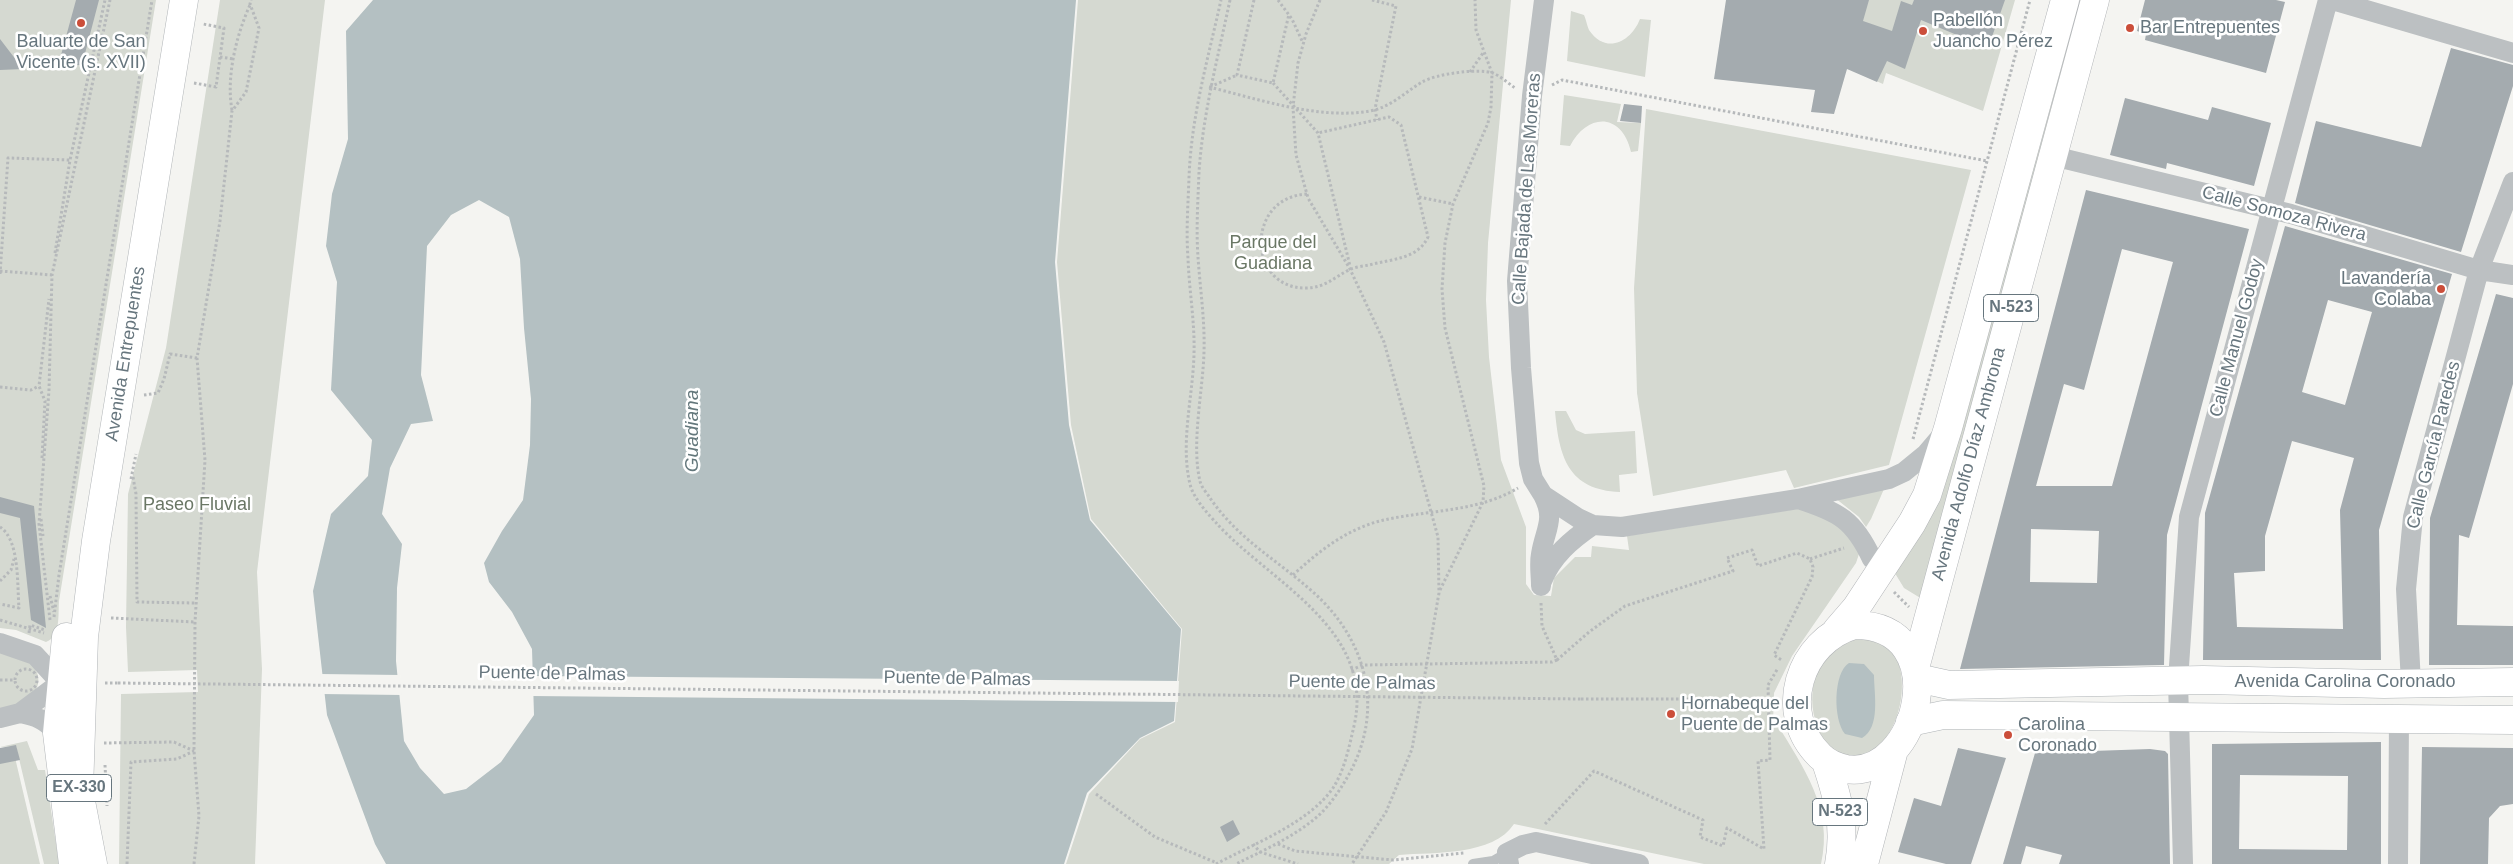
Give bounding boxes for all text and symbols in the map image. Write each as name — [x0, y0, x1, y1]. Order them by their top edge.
place label: Pabellón Juancho Pérez — [1933, 10, 2053, 52]
marker: Baluarte de San Vicente (s. XVII) — [75, 17, 87, 29]
place label: Bar Entrepuentes — [2140, 17, 2280, 39]
marker: Bar Entrepuentes — [2124, 22, 2136, 34]
marker: Pabellón Juancho Pérez — [1917, 25, 1929, 37]
place label: Baluarte de San Vicente (s. XVII) — [16, 31, 146, 74]
street label: Calle Bajada de Las Moreras — [1508, 72, 1546, 306]
street label: Calle Somoza Rivera — [2200, 182, 2368, 246]
park label: Parque del Guadiana — [1229, 232, 1317, 274]
street label: Calle Manuel Godoy — [2205, 256, 2269, 420]
street label: Avenida Entrepuentes — [102, 265, 150, 443]
place label: Lavandería Colaba — [2341, 268, 2431, 310]
marker: Lavandería Colaba — [2435, 283, 2447, 295]
road number: N-523 — [1984, 294, 2038, 322]
street label: Avenida Adolfo Díaz Ambrona — [1927, 345, 2011, 583]
street label: Calle García Paredes — [2403, 359, 2465, 531]
water label: Guadiana — [682, 390, 704, 472]
park label: Paseo Fluvial — [143, 494, 251, 516]
street label: Puente de Palmas — [478, 662, 626, 686]
street label: Puente de Palmas — [883, 667, 1031, 691]
street label: Puente de Palmas — [1288, 671, 1436, 695]
street label: Avenida Carolina Coronado — [2235, 671, 2455, 693]
place label: Hornabeque del Puente de Palmas — [1681, 693, 1828, 736]
marker: Hornabeque del Puente de Palmas — [1665, 708, 1677, 720]
place label: Carolina Coronado — [2018, 714, 2097, 756]
marker: Carolina Coronado — [2002, 729, 2014, 741]
road number: EX-330 — [46, 774, 112, 801]
road number: N-523 — [1812, 799, 1868, 826]

